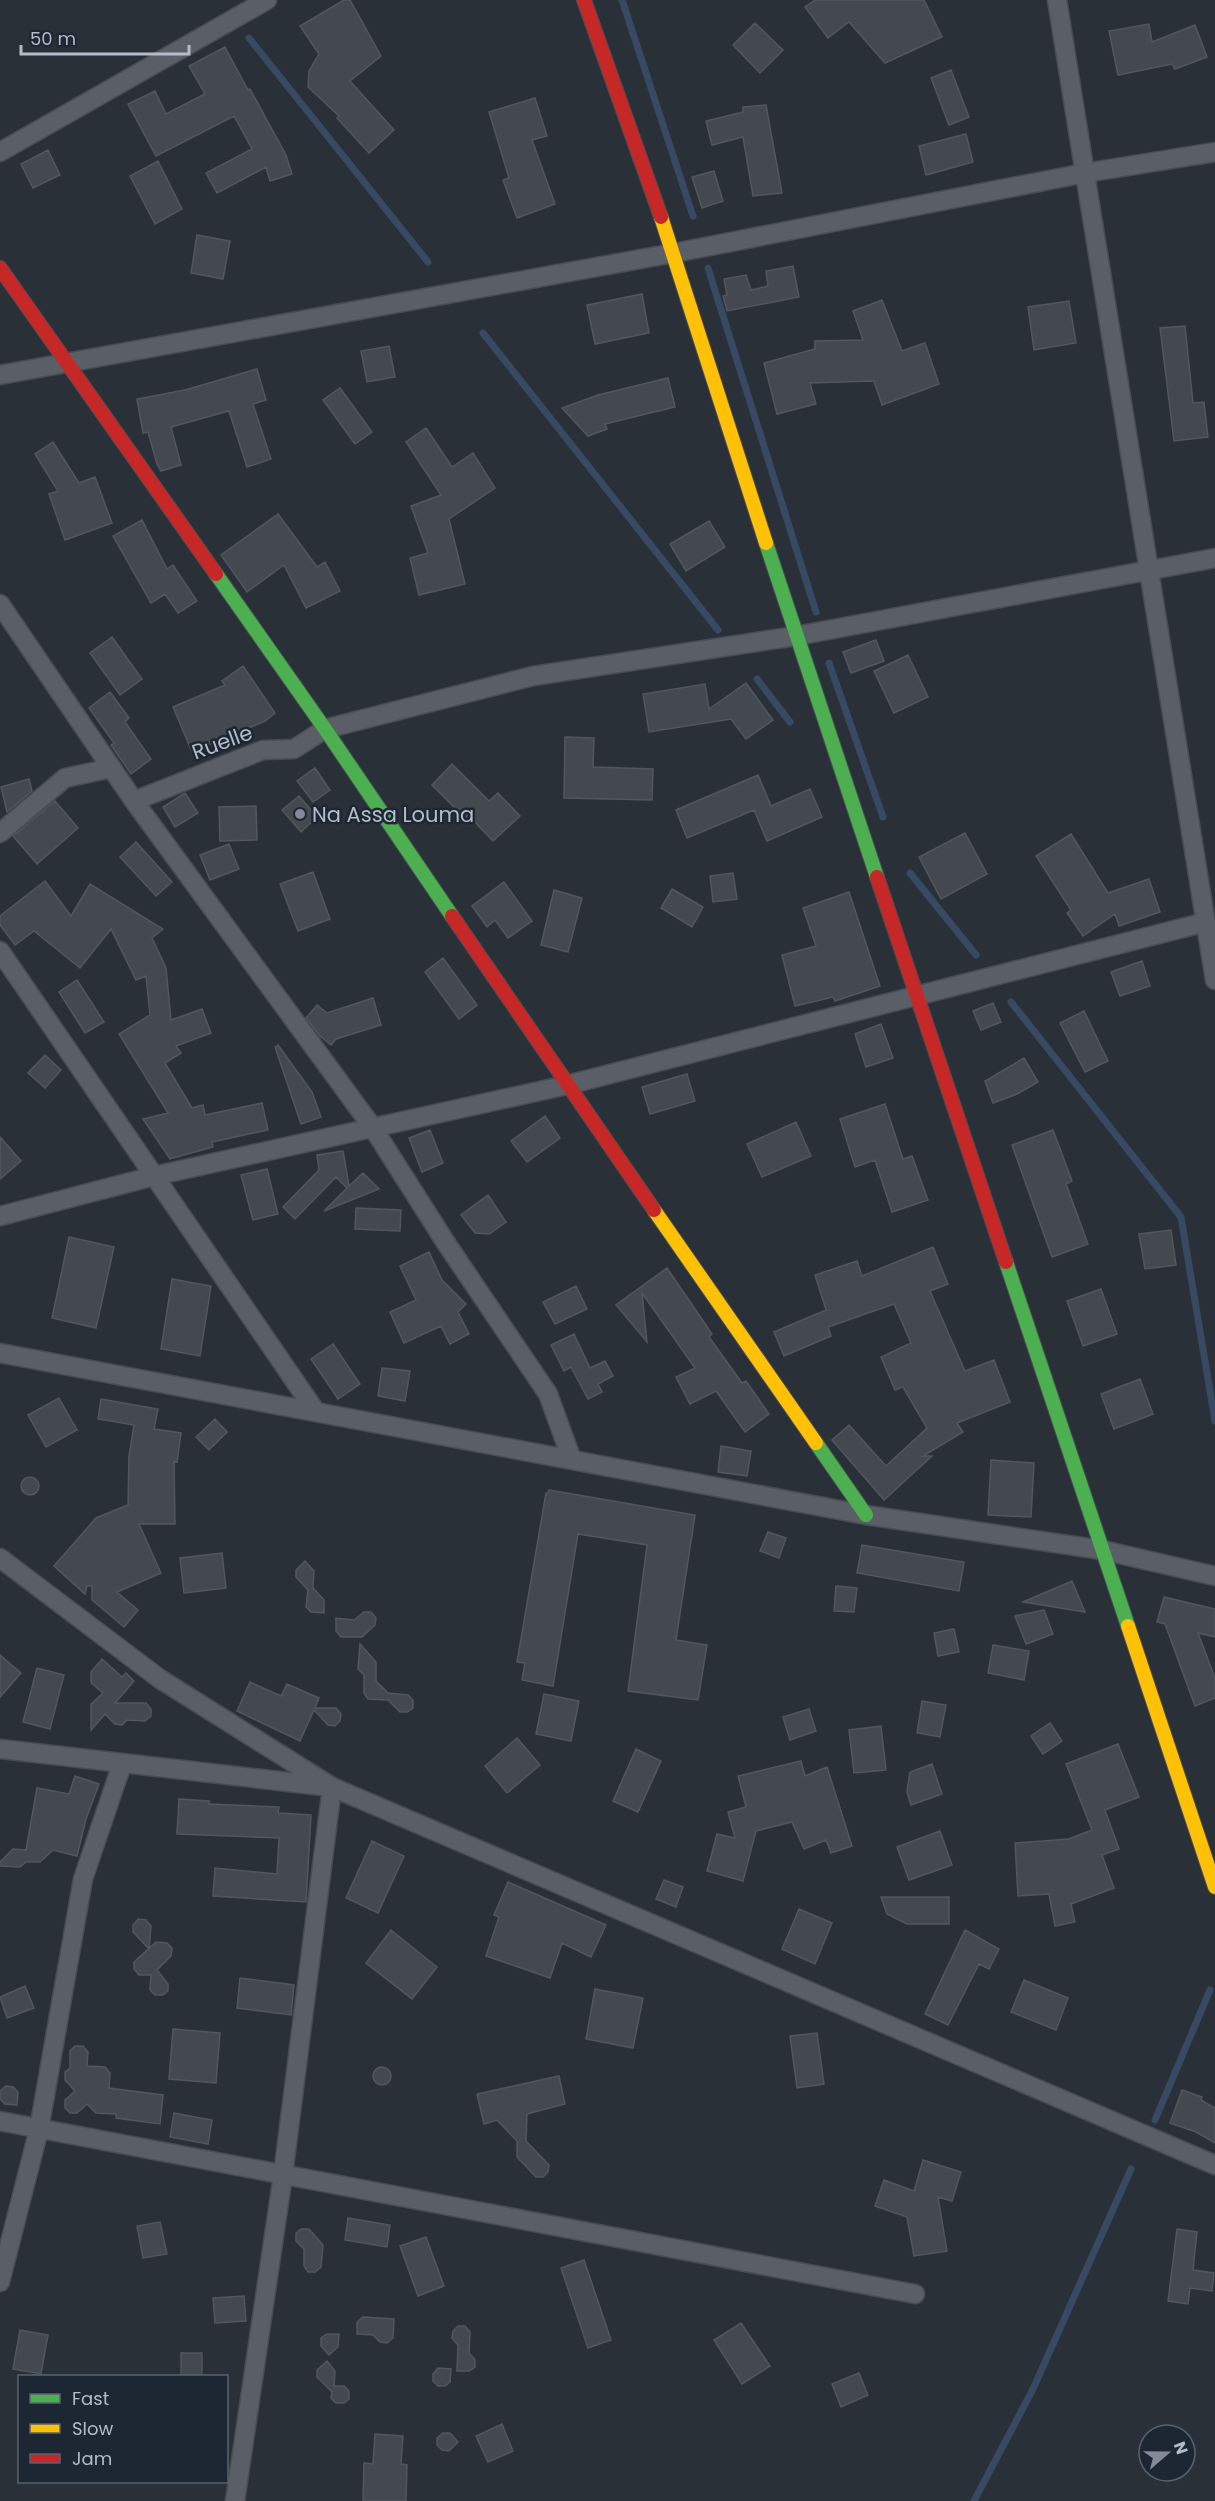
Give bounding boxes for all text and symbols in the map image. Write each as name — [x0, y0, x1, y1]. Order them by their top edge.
scale bar — [21, 18, 189, 56]
text: 50 m — [30, 26, 76, 51]
street label: Ruelle — [188, 718, 256, 766]
place label: Na Assa Louma — [312, 800, 474, 829]
marker: Na Assa Louma — [293, 807, 307, 821]
legend — [18, 2375, 228, 2483]
text: Fast — [72, 2386, 109, 2411]
text: Slow — [72, 2416, 114, 2441]
north arrow — [1137, 2423, 1197, 2483]
text: N — [1168, 2438, 1193, 2458]
text: Jam — [72, 2446, 112, 2471]

